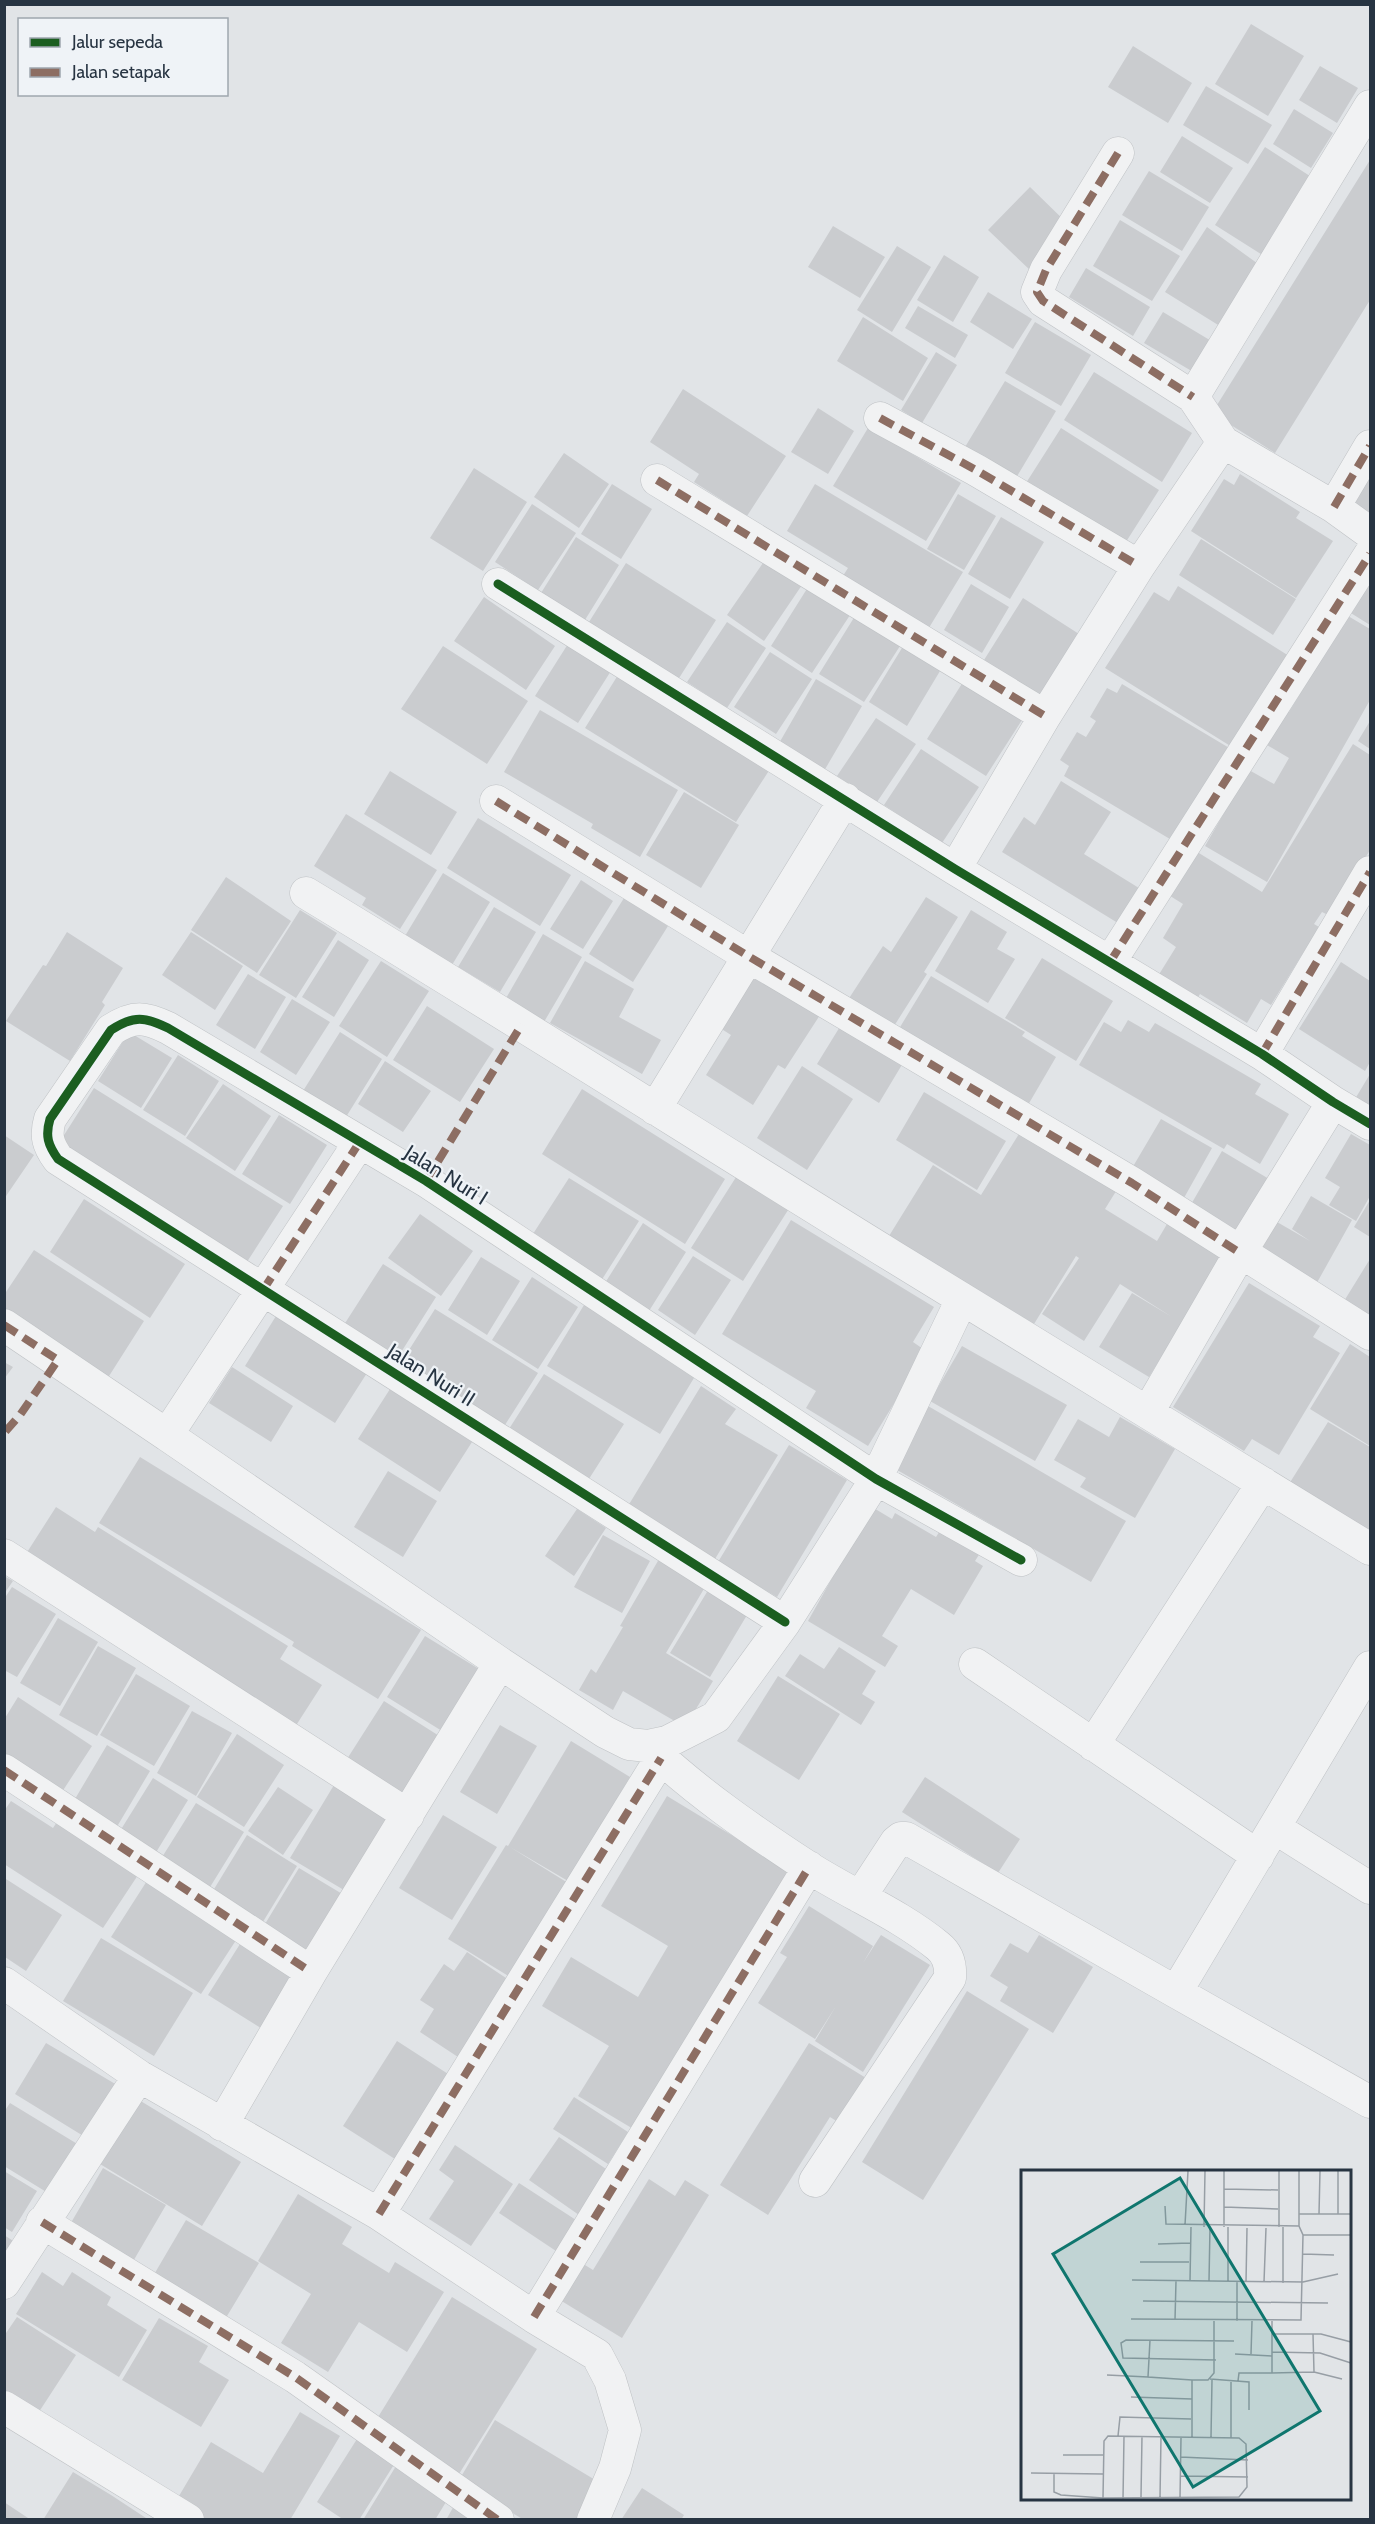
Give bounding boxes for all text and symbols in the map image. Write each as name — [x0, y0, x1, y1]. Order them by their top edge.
legend — [18, 18, 228, 96]
text: Jalur sepeda — [71, 31, 163, 53]
text: Jalan setapak — [71, 61, 171, 83]
street label: Jalan Nuri I — [399, 1139, 493, 1210]
street label: Jalan Nuri II — [382, 1337, 480, 1411]
inset map — [1021, 2170, 1351, 2500]

